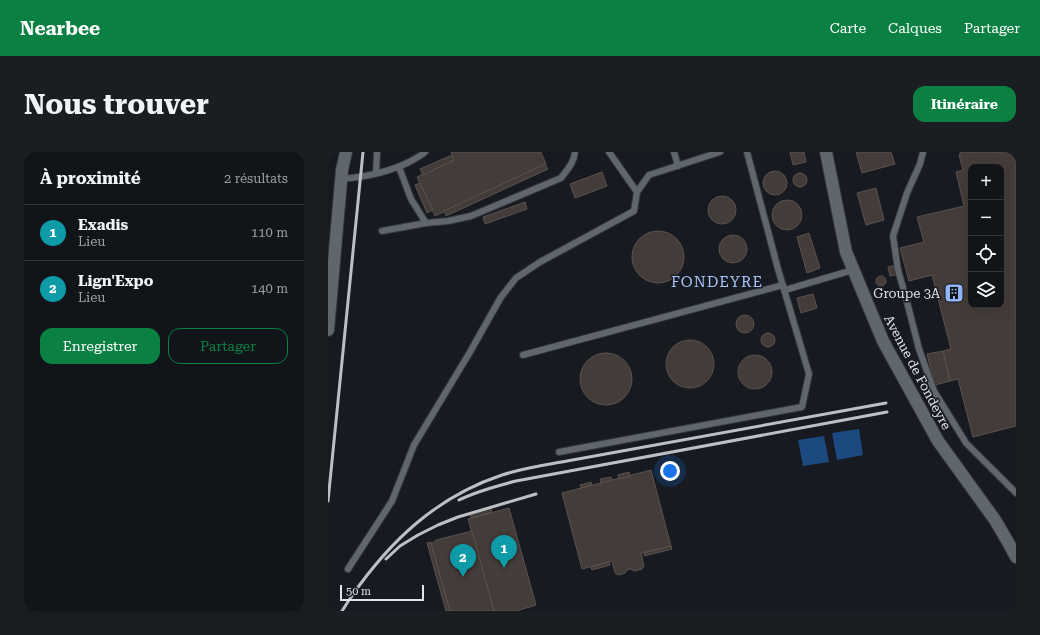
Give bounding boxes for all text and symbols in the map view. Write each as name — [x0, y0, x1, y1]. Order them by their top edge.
text: Nearbee — [20, 17, 100, 40]
text: Carte — [830, 20, 866, 36]
text: Calques — [888, 20, 942, 36]
text: Partager — [964, 20, 1020, 36]
button: Itinéraire — [913, 86, 1016, 122]
text: Nous trouver — [24, 88, 209, 121]
map controls — [968, 164, 1004, 308]
button: + — [968, 164, 1004, 200]
text: À proximité — [40, 168, 141, 188]
text: 2 résultats — [224, 171, 288, 186]
button: − — [968, 200, 1004, 236]
text: Exadis — [78, 216, 128, 234]
text: 1 — [49, 225, 57, 240]
text: 110 m — [251, 225, 288, 240]
text: Lieu — [78, 234, 105, 249]
button: locate — [968, 236, 1004, 272]
text: Lign'Expo — [78, 272, 153, 290]
button: layers — [968, 272, 1004, 308]
district label: FONDEYRE — [671, 273, 763, 291]
text: 2 — [49, 281, 57, 296]
text: 140 m — [251, 281, 288, 296]
building icon: Groupe 3A — [943, 282, 965, 304]
place label: Groupe 3A — [873, 286, 940, 301]
text: Lieu — [78, 290, 105, 305]
street label: Avenue de Fondeyre — [881, 312, 954, 432]
button: Enregistrer — [40, 328, 160, 364]
button: Partager — [168, 328, 288, 364]
your location — [660, 461, 680, 481]
pin: 1 — [491, 535, 517, 568]
pin: 2 — [450, 544, 476, 577]
scale bar — [340, 583, 424, 602]
text: 50 m — [346, 585, 371, 598]

